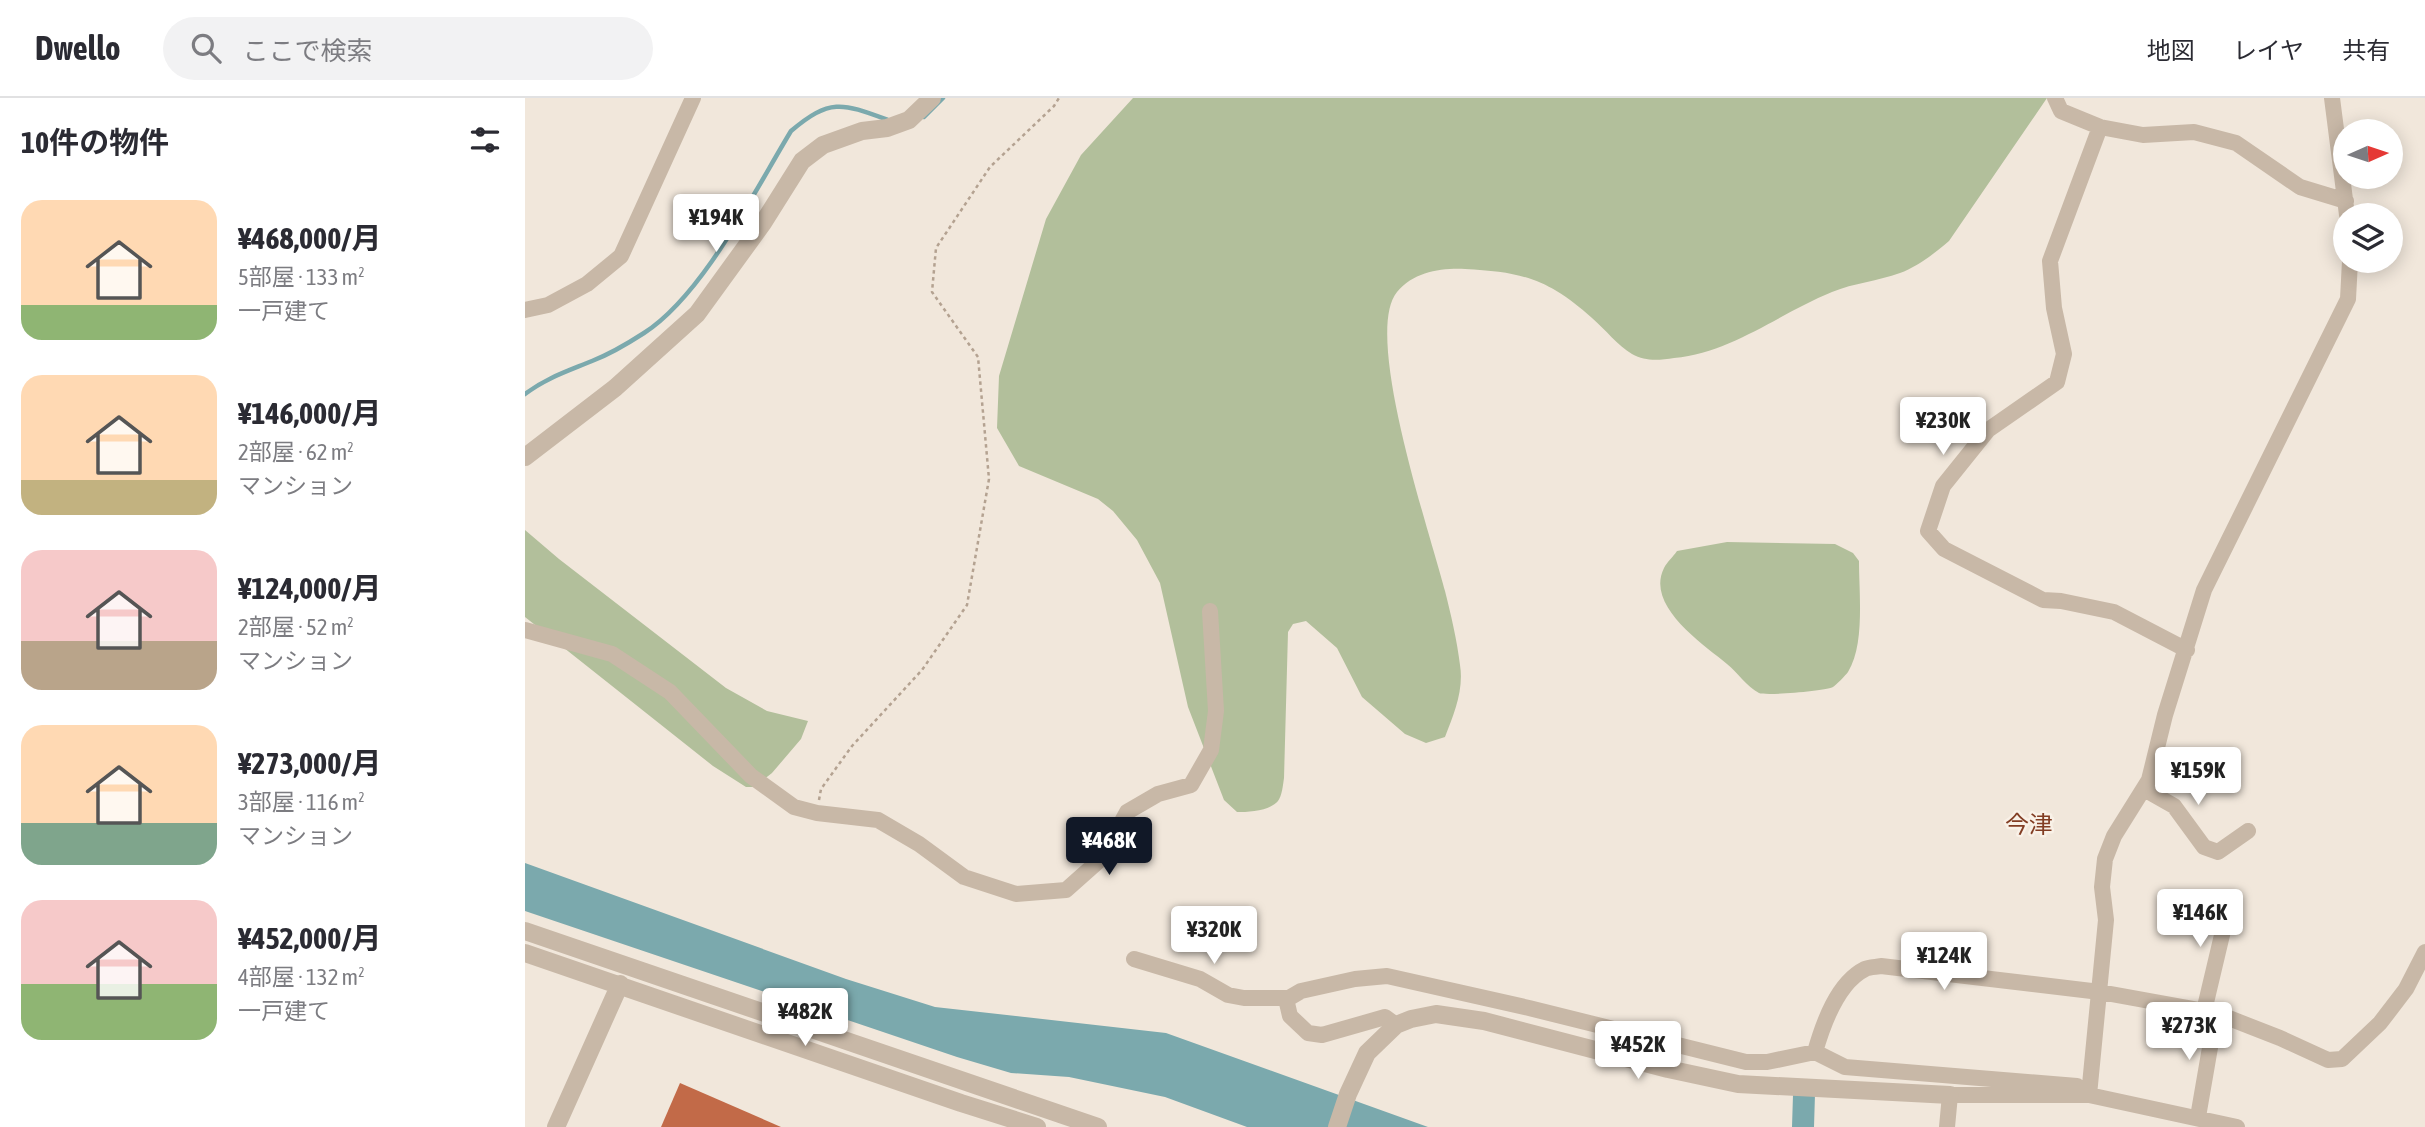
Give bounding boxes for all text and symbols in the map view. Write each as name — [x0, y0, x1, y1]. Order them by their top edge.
search box — [163, 17, 653, 80]
text: Dwello — [35, 29, 121, 67]
icon: search — [187, 29, 225, 67]
text: ここで検索 — [243, 36, 373, 66]
text: 地図 — [2147, 37, 2195, 64]
text: レイヤ — [2233, 37, 2304, 64]
text: 共有 — [2342, 37, 2390, 64]
north arrow — [2333, 119, 2403, 189]
map controls — [2333, 119, 2403, 273]
icon: filters — [466, 121, 504, 159]
text: 10件の物件 — [21, 125, 169, 159]
pin: ¥194K — [667, 194, 765, 254]
button: layers — [2333, 203, 2403, 273]
text: ¥194K — [689, 204, 743, 230]
text: ¥468,000/月 — [238, 221, 381, 255]
icon: home — [77, 228, 161, 312]
text: 5部屋 · 133 m² — [238, 264, 365, 290]
text: 一戸建て — [238, 298, 330, 324]
text: ¥146,000/月 — [238, 396, 381, 430]
pin: ¥230K — [1894, 398, 1992, 457]
icon: home — [77, 403, 161, 487]
text: ¥230K — [1916, 407, 1970, 433]
text: 2部屋 · 62 m² — [238, 439, 354, 465]
text: マンション — [238, 473, 353, 499]
text: ¥124,000/月 — [238, 571, 381, 605]
icon: home — [77, 578, 161, 662]
text: 2部屋 · 52 m² — [238, 614, 354, 640]
text: マンション — [238, 648, 353, 674]
text: ¥273,000/月 — [238, 746, 381, 780]
pin: ¥159K — [2149, 748, 2247, 807]
icon: home — [77, 753, 161, 837]
text: ¥159K — [2171, 757, 2225, 783]
text: 3部屋 · 116 m² — [238, 789, 365, 815]
district label: 今津 — [2005, 811, 2053, 838]
pin: ¥468K — [1060, 818, 1158, 877]
text: マンション — [238, 823, 353, 849]
text: ¥468K — [1082, 827, 1136, 853]
pin: ¥146K — [2151, 890, 2249, 949]
text: ¥146K — [2173, 899, 2227, 925]
pin: ¥320K — [1165, 906, 1263, 966]
text: ¥320K — [1187, 916, 1241, 942]
text: ¥452,000/月 — [238, 921, 381, 955]
icon: home — [77, 928, 161, 1012]
pin: ¥124K — [1895, 932, 1993, 992]
text: ¥124K — [1917, 942, 1971, 968]
text: 4部屋 · 132 m² — [238, 964, 365, 990]
pin: ¥482K — [756, 988, 854, 1048]
text: 一戸建て — [238, 998, 330, 1024]
text: ¥482K — [778, 998, 832, 1024]
pin: ¥273K — [2140, 1002, 2238, 1062]
text: ¥273K — [2162, 1012, 2216, 1038]
pin: ¥452K — [1589, 1021, 1687, 1081]
text: ¥452K — [1611, 1031, 1665, 1057]

